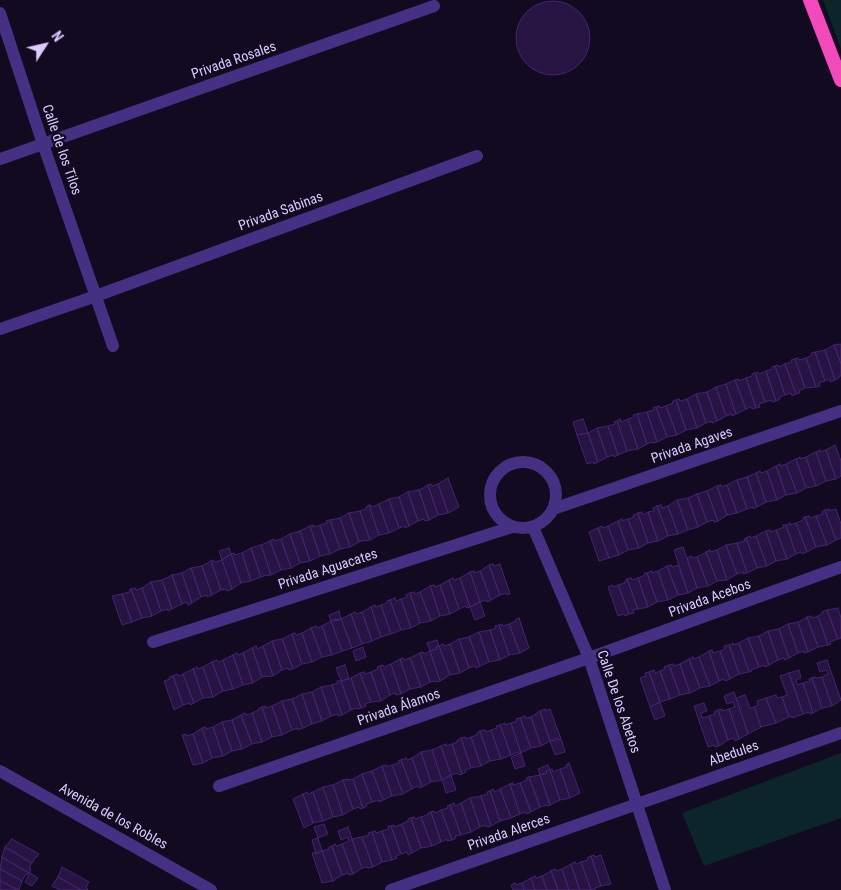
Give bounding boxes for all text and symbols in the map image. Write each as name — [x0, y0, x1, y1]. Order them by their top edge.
north arrow — [20, 20, 70, 70]
text: N — [48, 28, 66, 44]
street label: Privada Rosales — [189, 39, 279, 83]
street label: Calle de los Tilos — [38, 103, 84, 197]
street label: Privada Sabinas — [236, 189, 326, 235]
street label: Privada Agaves — [649, 424, 735, 468]
street label: Privada Aguacates — [276, 546, 380, 594]
street label: Privada Acebos — [667, 576, 753, 622]
street label: Calle De los Abetos — [593, 648, 643, 756]
street label: Privada Álamos — [355, 686, 443, 730]
street label: Abedules — [707, 738, 761, 770]
street label: Avenida de los Robles — [56, 780, 170, 854]
street label: Privada Alerces — [466, 811, 552, 855]

